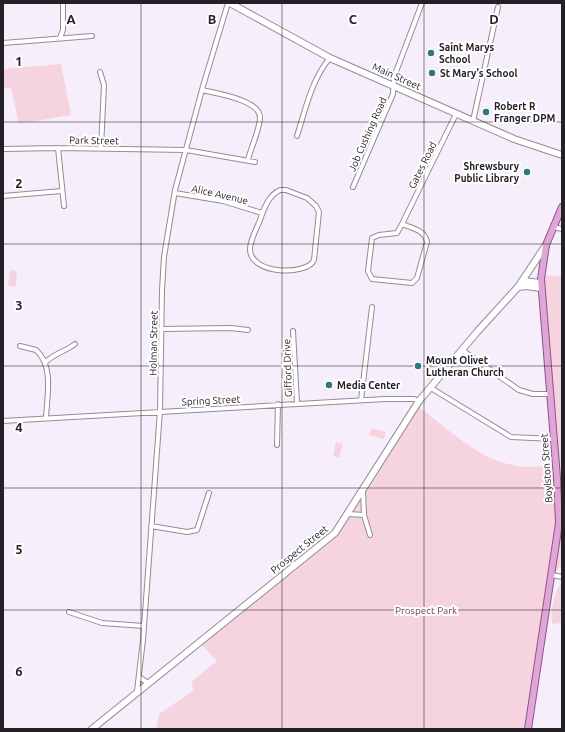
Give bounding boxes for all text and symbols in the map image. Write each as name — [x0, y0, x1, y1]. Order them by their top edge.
text: A — [66, 12, 76, 26]
text: B — [208, 12, 217, 26]
text: C — [349, 12, 358, 26]
text: D — [489, 12, 499, 26]
place label: Saint Marys School — [439, 42, 495, 65]
marker: Saint Marys School — [426, 48, 436, 58]
text: 1 — [15, 54, 23, 68]
street label: Main Street — [371, 61, 423, 92]
marker: St Mary's School — [427, 68, 437, 78]
place label: St Mary's School — [440, 68, 517, 79]
street label: Job Cushing Road — [346, 95, 389, 173]
place label: Robert R Franger DPM — [494, 101, 555, 124]
marker: Robert R Franger DPM — [481, 107, 491, 117]
street label: Park Street — [69, 135, 119, 146]
street label: Gates Road — [406, 140, 439, 191]
place label: Shrewsbury Public Library — [454, 161, 520, 184]
marker: Shrewsbury Public Library — [522, 167, 532, 177]
text: 2 — [15, 176, 23, 190]
street label: Alice Avenue — [191, 183, 249, 206]
text: 3 — [15, 298, 23, 312]
street label: Holman Street — [147, 310, 160, 376]
street label: Gifford Drive — [281, 339, 294, 397]
place label: Mount Olivet Lutheran Church — [426, 355, 504, 378]
marker: Mount Olivet Lutheran Church — [413, 361, 423, 371]
marker: Media Center — [324, 380, 334, 390]
place label: Media Center — [337, 380, 401, 391]
street label: Spring Street — [181, 393, 241, 408]
text: 4 — [15, 420, 23, 434]
street label: Boylston Street — [539, 433, 554, 503]
street label: Prospect Street — [269, 523, 330, 576]
text: 5 — [15, 542, 23, 556]
park label: Prospect Park — [395, 605, 457, 616]
text: 6 — [15, 664, 23, 678]

